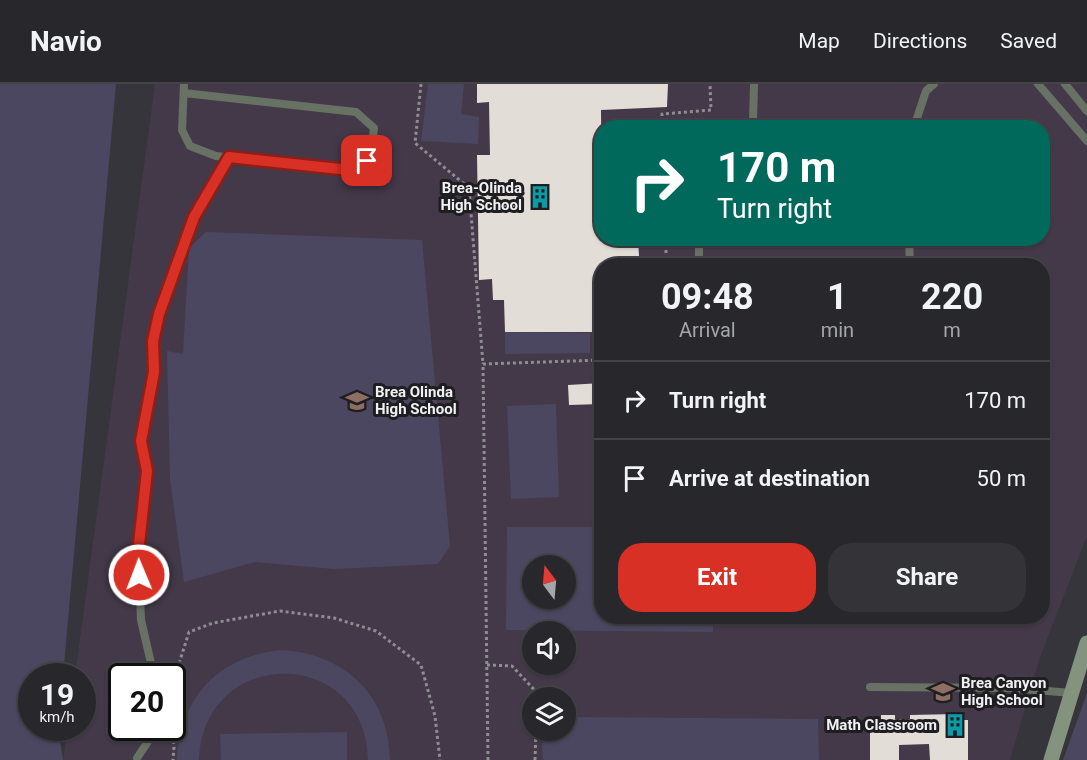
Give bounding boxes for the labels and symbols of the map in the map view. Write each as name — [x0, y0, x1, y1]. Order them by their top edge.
pin — [341, 135, 392, 186]
place label: Brea-Olinda High School — [440, 179, 522, 214]
building icon: Brea-Olinda High School — [527, 184, 553, 210]
place label: Brea Olinda High School — [375, 383, 457, 418]
school or university icon: Brea Olinda High School — [344, 388, 370, 414]
position arrow — [107, 543, 171, 607]
north arrow — [522, 555, 576, 609]
speed limit sign: 20 — [108, 663, 186, 741]
place label: Brea Canyon High School — [961, 674, 1046, 709]
school or university icon: Brea Canyon High School — [930, 679, 956, 705]
building icon: Math Classroom — [942, 712, 968, 738]
place label: Math Classroom — [826, 716, 937, 734]

